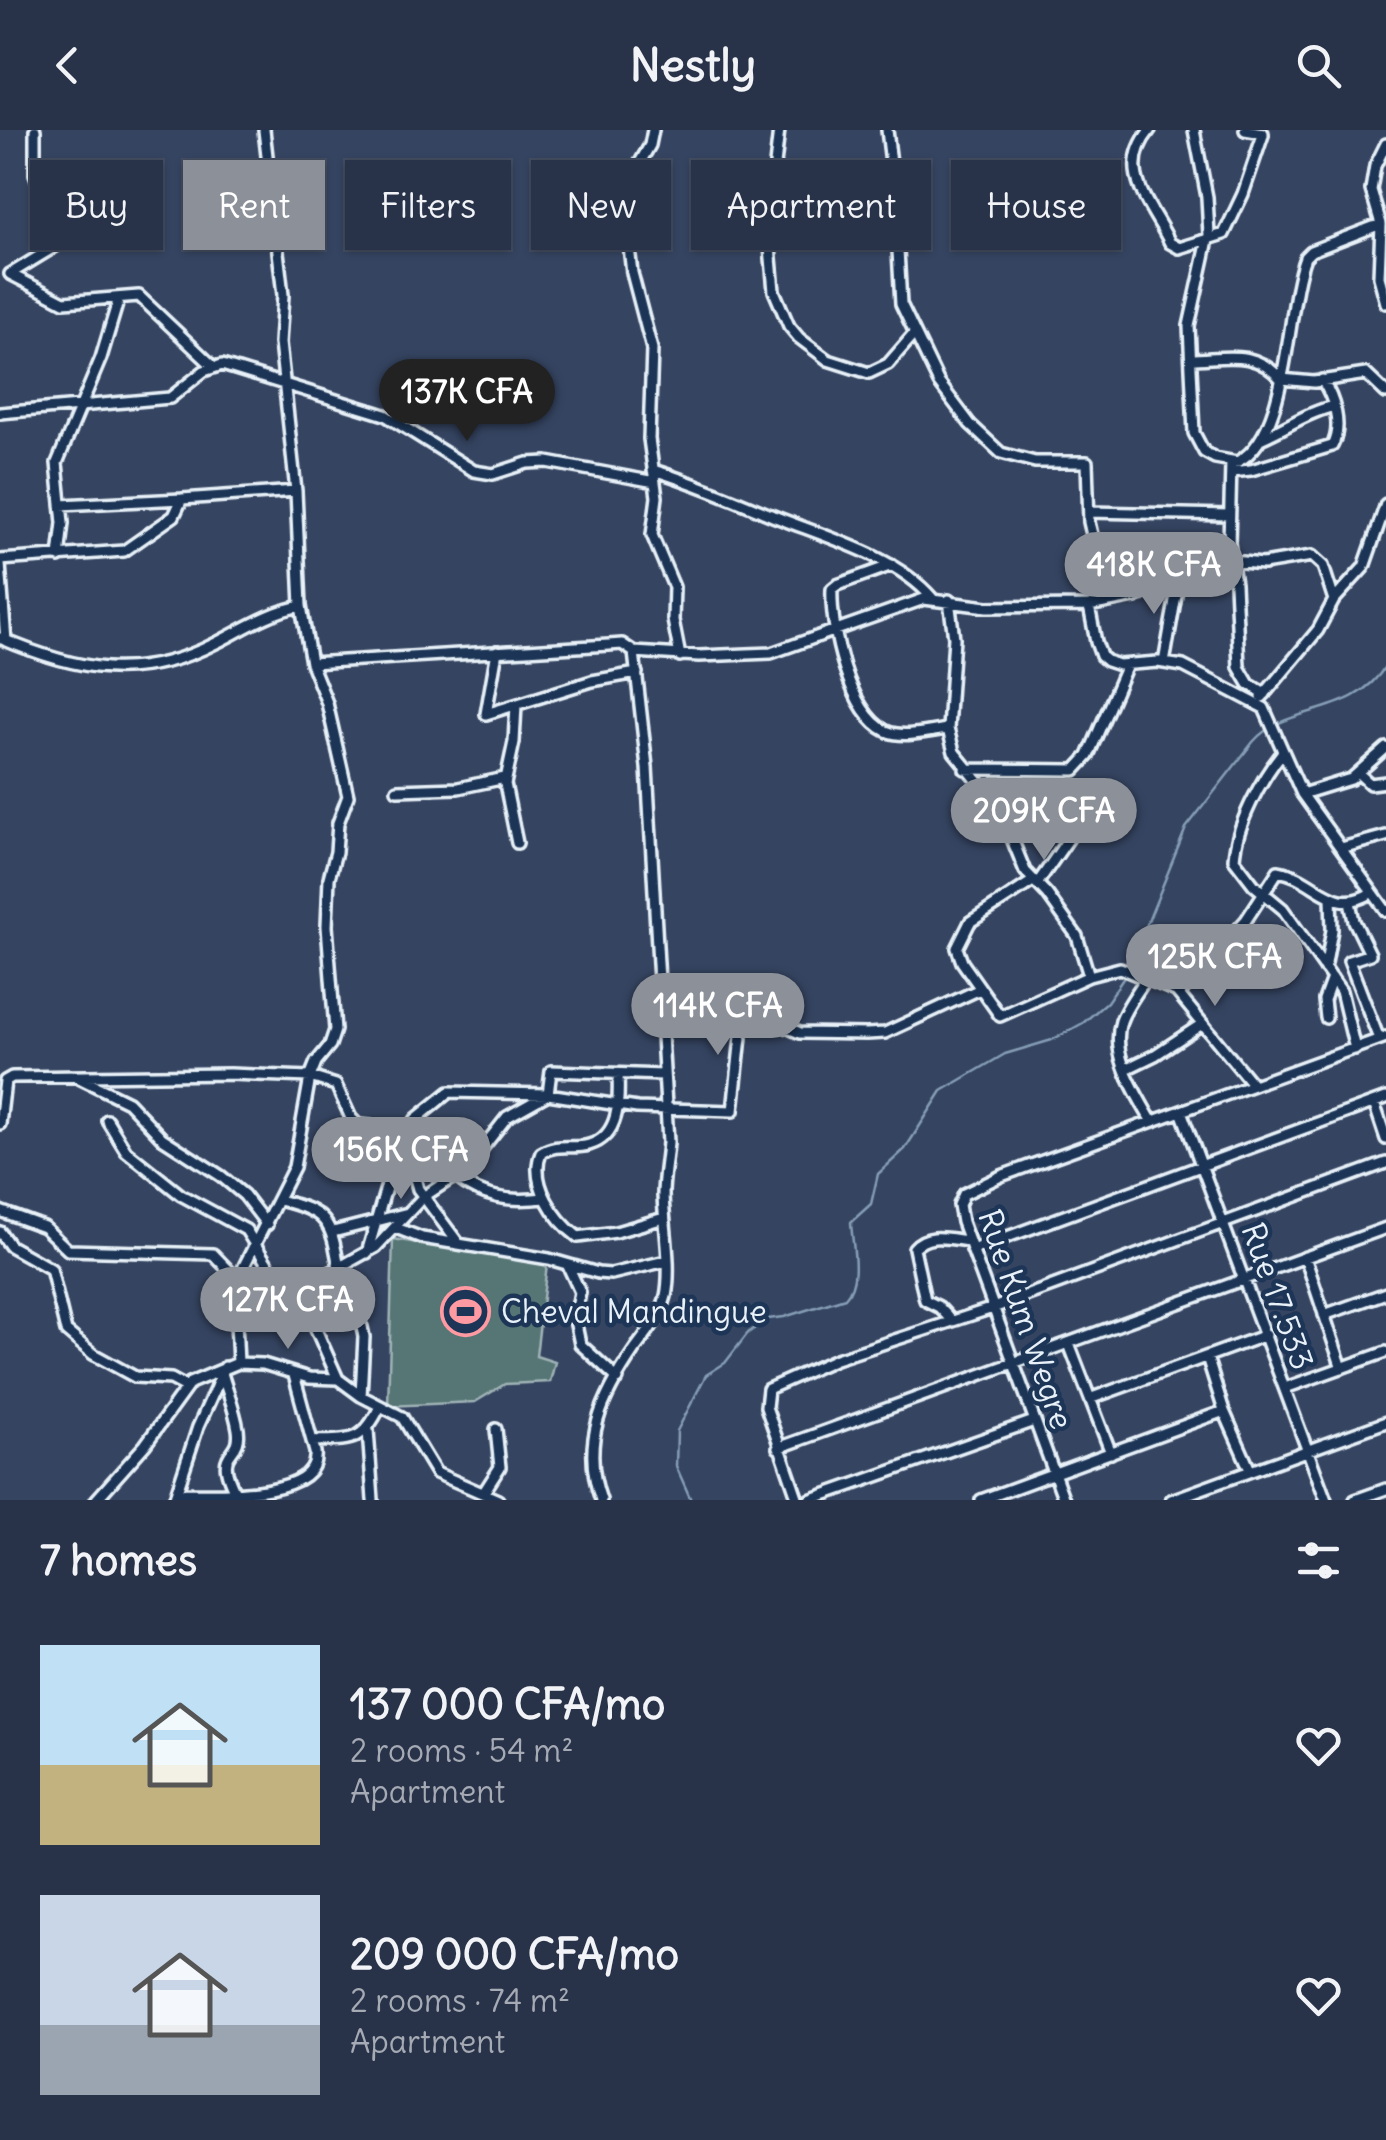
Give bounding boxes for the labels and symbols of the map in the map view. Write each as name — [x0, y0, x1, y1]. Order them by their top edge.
pin: 137K CFA — [364, 359, 570, 444]
pin: 418K CFA — [1051, 532, 1257, 617]
pin: 209K CFA — [941, 778, 1147, 863]
pin: 125K CFA — [1112, 924, 1318, 1009]
pin: 114K CFA — [615, 973, 821, 1058]
pin: 156K CFA — [298, 1117, 504, 1202]
street label: Rue Kum Wegre — [969, 1204, 1083, 1434]
street label: Rue 17.533 — [1233, 1217, 1323, 1375]
pin: 127K CFA — [185, 1267, 391, 1352]
sports icon: Cheval Mandingue — [440, 1285, 492, 1337]
place label: Cheval Mandingue — [501, 1291, 767, 1332]

